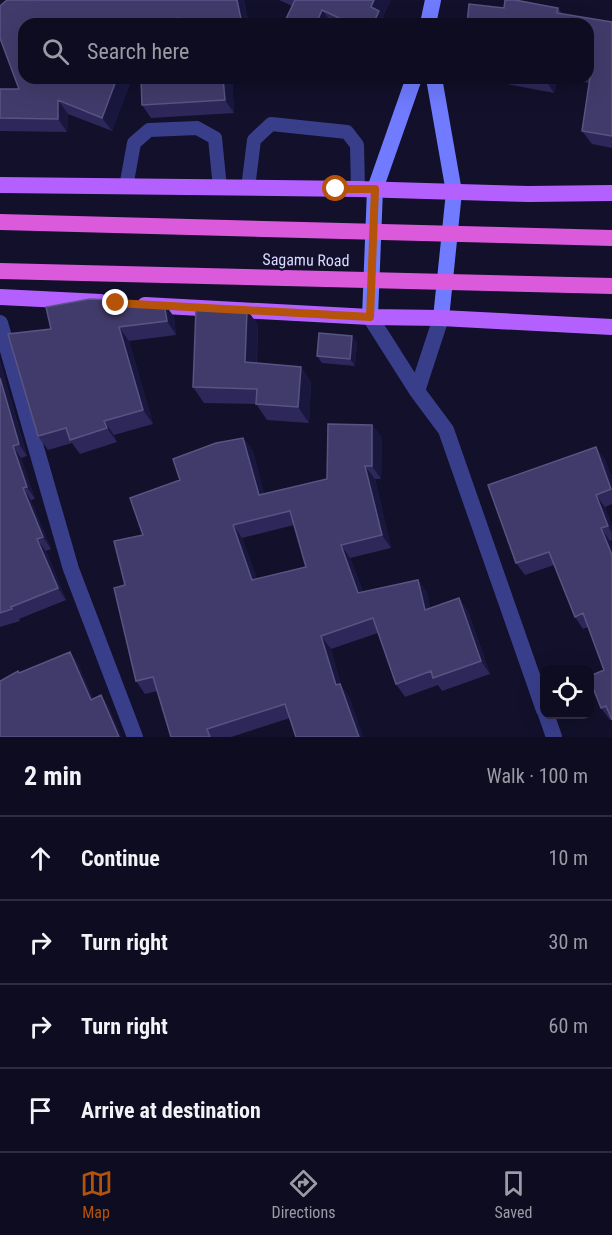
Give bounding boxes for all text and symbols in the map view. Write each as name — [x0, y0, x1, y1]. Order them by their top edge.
search box — [18, 18, 594, 84]
icon: search — [39, 35, 72, 68]
text: Search here — [87, 39, 189, 64]
route start — [322, 175, 348, 201]
street label: Sagamu Road — [262, 250, 350, 270]
route end — [102, 289, 128, 315]
map controls — [540, 665, 594, 719]
button: locate — [540, 665, 594, 719]
text: 2 min — [24, 761, 82, 791]
text: Walk · 100 m — [487, 764, 588, 788]
icon: ahead — [24, 842, 57, 875]
text: Continue — [81, 846, 160, 871]
text: 10 m — [549, 846, 588, 870]
icon: right — [24, 926, 57, 959]
text: Turn right — [81, 930, 168, 955]
text: 30 m — [549, 930, 588, 954]
icon: right — [24, 1010, 57, 1043]
text: Turn right — [81, 1014, 168, 1039]
text: 60 m — [549, 1014, 588, 1038]
icon: arrive — [24, 1094, 57, 1127]
text: Arrive at destination — [81, 1098, 261, 1123]
tab: Map — [80, 1167, 113, 1222]
tab: Directions — [272, 1167, 335, 1222]
tab: Saved — [494, 1167, 532, 1222]

